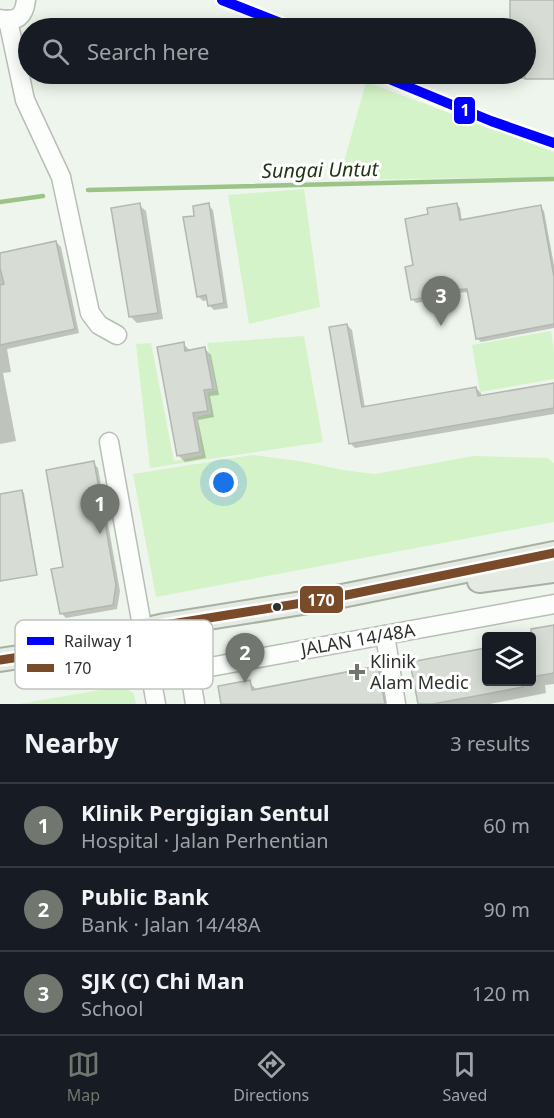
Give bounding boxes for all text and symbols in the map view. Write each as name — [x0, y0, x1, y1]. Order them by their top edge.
search box — [18, 18, 536, 84]
icon: search — [39, 35, 72, 68]
text: Search here — [87, 36, 209, 66]
line badge: 1 — [453, 96, 476, 125]
text: 1 — [460, 99, 470, 121]
water label: Sungai Untut — [261, 155, 380, 184]
pin: 3 — [422, 276, 460, 326]
your location — [209, 468, 238, 497]
pin: 1 — [80, 484, 120, 534]
line badge: 170 — [299, 585, 344, 614]
text: 170 — [307, 589, 335, 611]
unlabelled marker — [271, 601, 283, 613]
street label: JALAN 14/48A — [297, 617, 417, 661]
legend — [15, 620, 213, 689]
text: Railway 1 — [64, 630, 134, 652]
map controls — [482, 632, 536, 686]
button: layers — [482, 632, 536, 686]
pin: 2 — [226, 634, 264, 683]
place label: Klinik Alam Medic — [370, 649, 469, 694]
text: 170 — [64, 657, 91, 679]
marker: Klinik Alam Medic — [348, 663, 366, 681]
text: Nearby — [24, 725, 119, 761]
text: 3 results — [450, 730, 530, 757]
text: Klinik Pergigian Sentul — [81, 797, 330, 827]
text: 1 — [38, 812, 49, 839]
text: 60 m — [483, 812, 530, 839]
text: Hospital · Jalan Perhentian — [81, 827, 329, 854]
text: Public Bank — [81, 881, 209, 911]
text: 2 — [38, 896, 49, 923]
text: 90 m — [483, 896, 530, 923]
text: Bank · Jalan 14/48A — [81, 911, 261, 938]
text: SJK (C) Chi Man — [81, 965, 244, 995]
text: 3 — [38, 980, 49, 1007]
text: 120 m — [472, 980, 530, 1007]
text: School — [81, 995, 143, 1022]
tab: Map — [67, 1048, 100, 1106]
tab: Directions — [233, 1048, 309, 1106]
tab: Saved — [443, 1048, 487, 1106]

